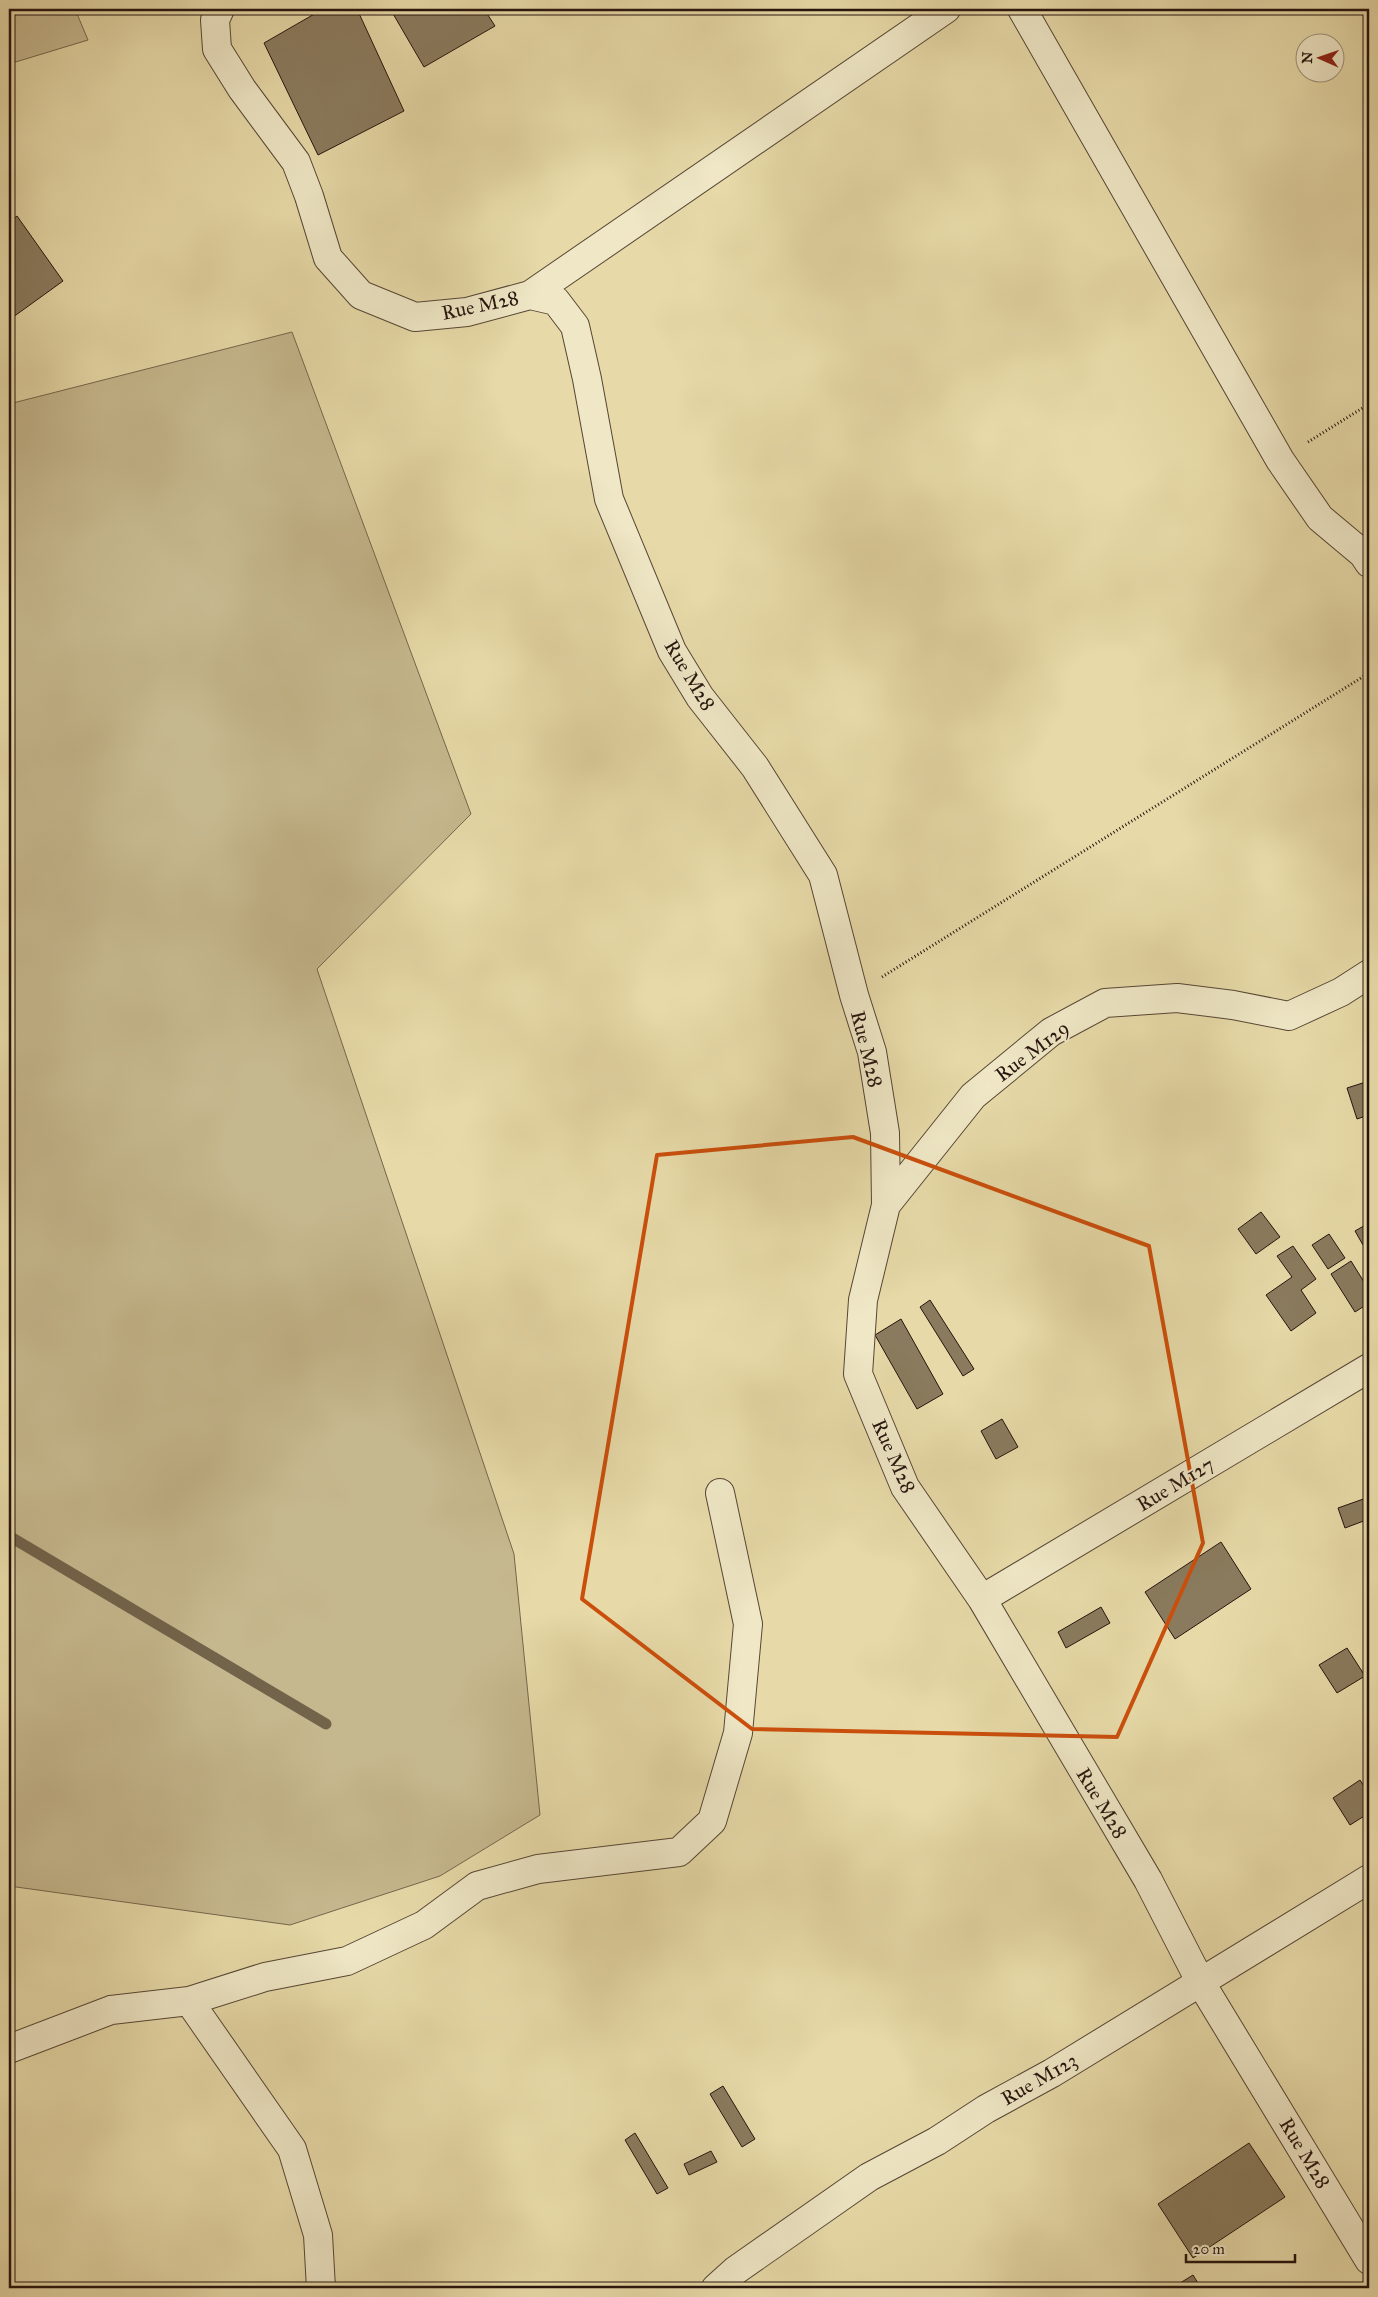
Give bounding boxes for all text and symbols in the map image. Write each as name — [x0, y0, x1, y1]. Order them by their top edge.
north arrow — [1296, 32, 1346, 82]
text: N — [1299, 51, 1316, 64]
street label: Rue M28 — [439, 285, 521, 325]
street label: Rue M28 — [660, 635, 720, 715]
street label: Rue M28 — [846, 1008, 888, 1090]
street label: Rue M129 — [990, 1015, 1074, 1087]
street label: Rue M28 — [867, 1415, 921, 1497]
street label: Rue M127 — [1132, 1452, 1218, 1516]
street label: Rue M28 — [1072, 1763, 1132, 1843]
street label: Rue M123 — [997, 2048, 1081, 2110]
street label: Rue M28 — [1275, 2113, 1335, 2193]
scale bar — [1186, 2232, 1294, 2264]
text: 20 m — [1193, 2240, 1225, 2258]

